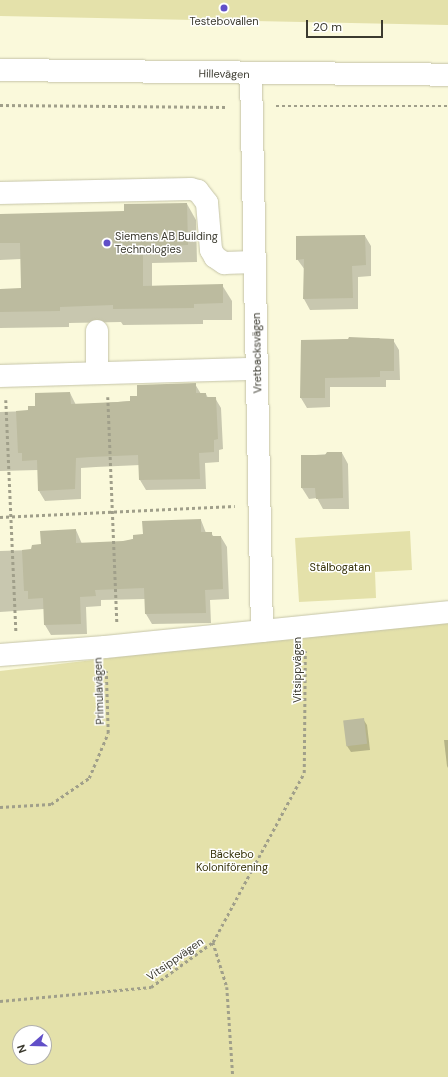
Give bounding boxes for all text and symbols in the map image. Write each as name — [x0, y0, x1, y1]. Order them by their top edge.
marker: Testebovallen — [219, 3, 229, 13]
scale bar — [308, 12, 385, 38]
place label: Testebovallen — [189, 14, 259, 28]
text: 20 m — [313, 19, 342, 35]
street label: Hillevägen — [198, 67, 250, 81]
place label: Siemens AB Building Technologies — [115, 230, 218, 256]
marker: Siemens AB Building Technologies — [102, 238, 112, 248]
street label: Vretbacksvägen — [250, 312, 264, 394]
park label: Stålbogatan — [310, 560, 370, 574]
street label: Vitsippvägen — [290, 637, 304, 703]
street label: Primulavägen — [91, 657, 107, 725]
park label: Bäckebo Koloniförening — [196, 848, 268, 874]
street label: Vitsippvägen — [144, 935, 206, 983]
north arrow — [12, 1025, 52, 1065]
text: N — [14, 1043, 30, 1055]

